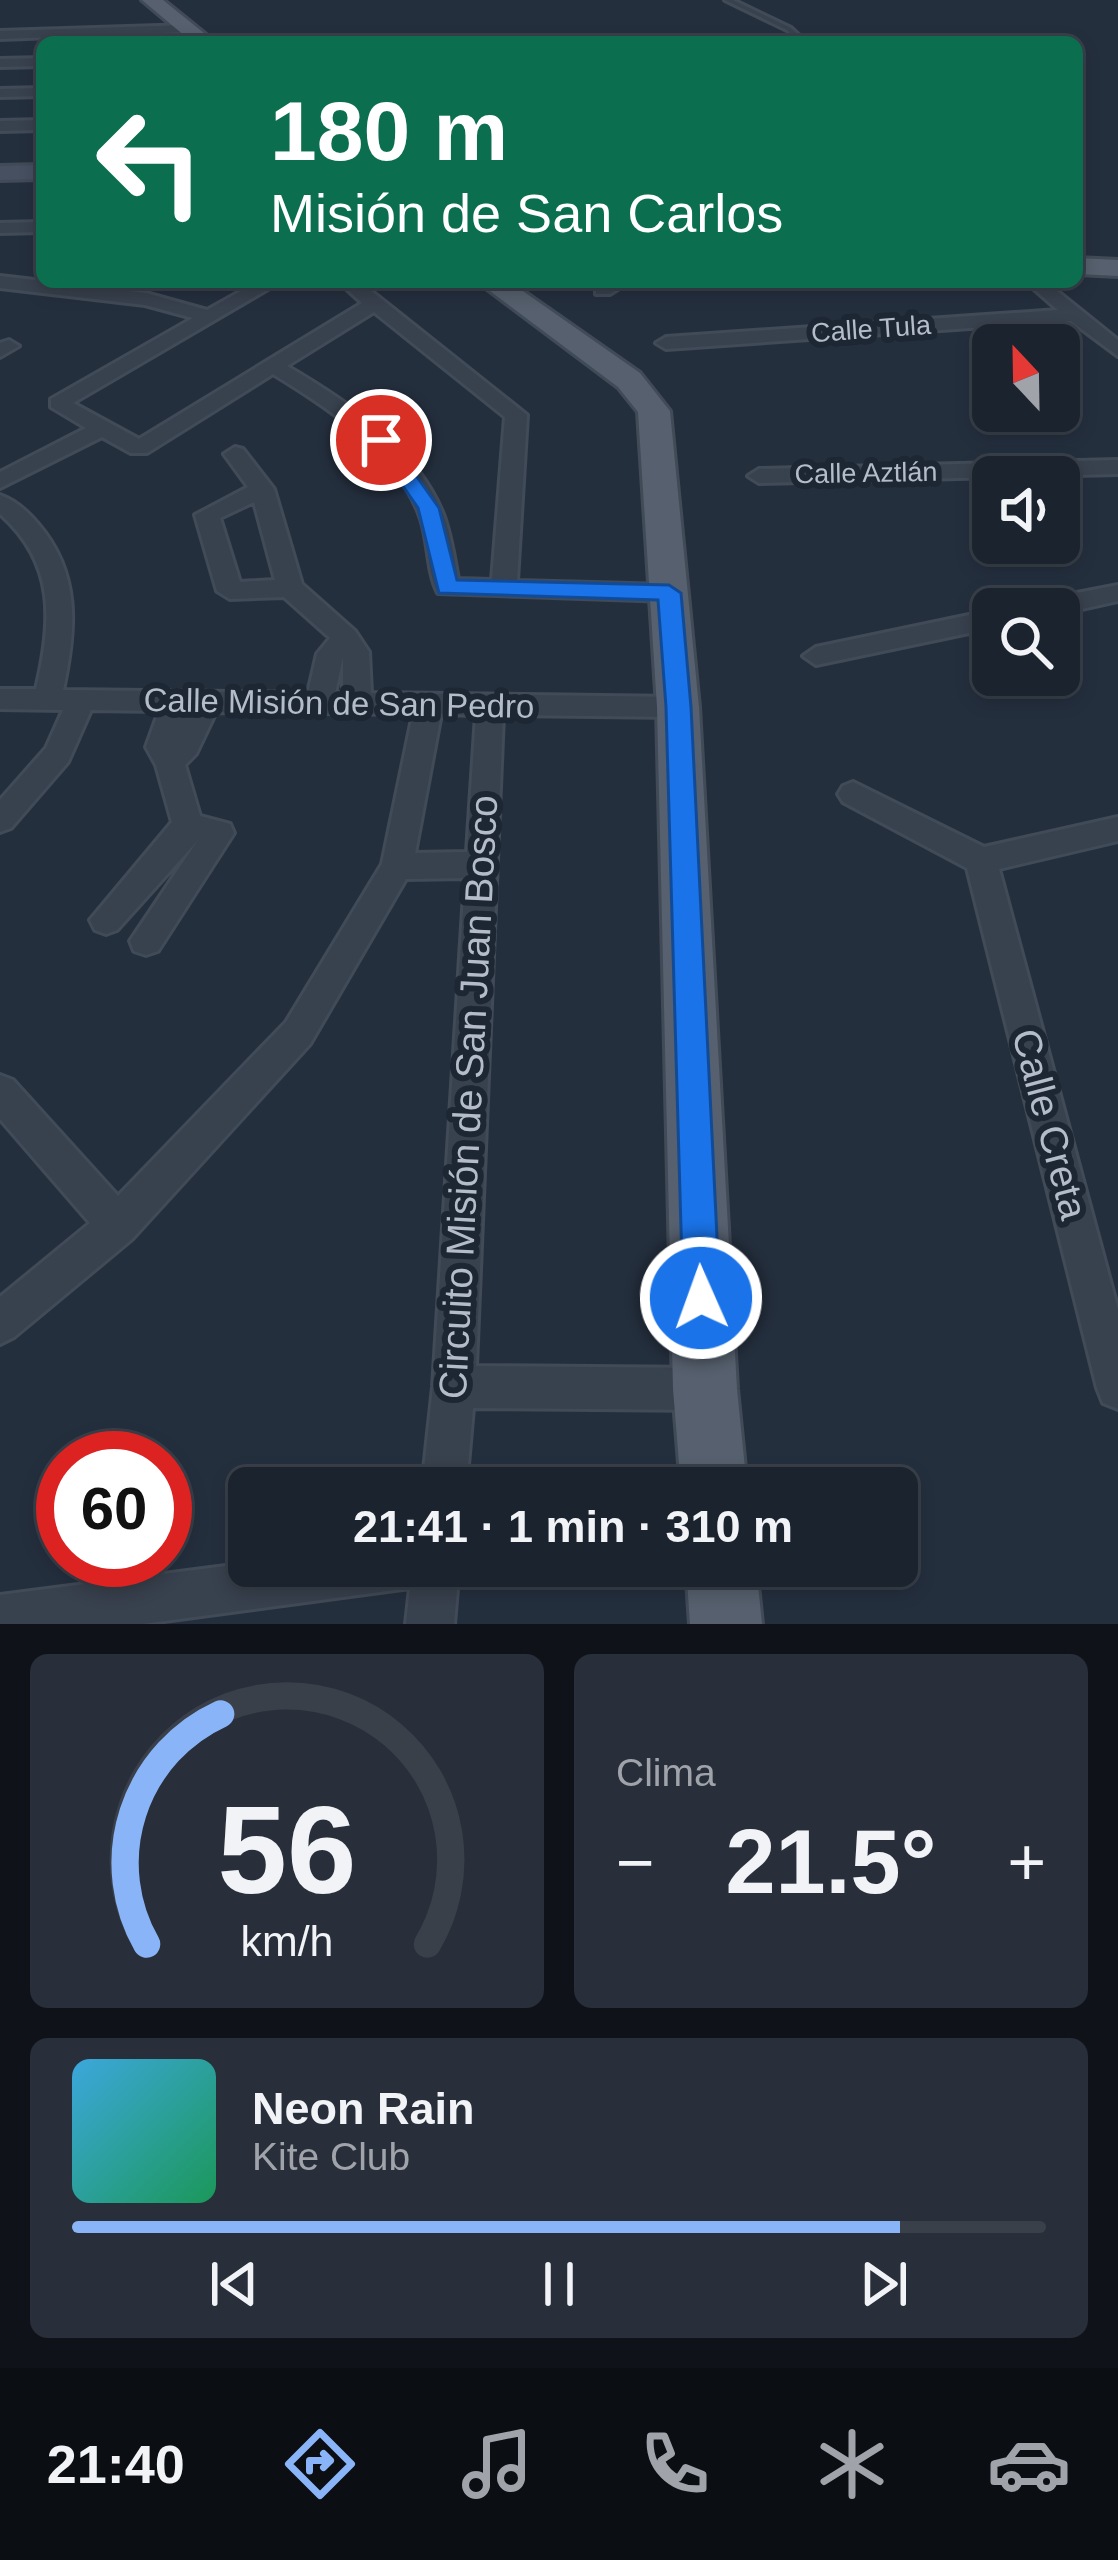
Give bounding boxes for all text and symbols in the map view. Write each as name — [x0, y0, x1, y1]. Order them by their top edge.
icon: left — [72, 84, 228, 240]
text: 180 m — [270, 84, 508, 178]
text: Misión de San Carlos — [270, 183, 783, 243]
street label: Calle Tula — [810, 310, 933, 348]
north arrow — [972, 324, 1080, 432]
map controls — [972, 324, 1080, 696]
pin — [330, 389, 432, 491]
icon: arrive — [348, 407, 414, 473]
button: sound — [972, 456, 1080, 564]
street label: Calle Aztlán — [794, 457, 938, 489]
button: search — [972, 588, 1080, 696]
street label: Calle Misión de San Pedro — [143, 681, 535, 725]
street label: Circuito Misión de San Juan Bosco — [431, 794, 505, 1400]
street label: Calle Creta — [1004, 1024, 1096, 1224]
position arrow — [638, 1235, 764, 1361]
speed limit sign: 60 — [36, 1431, 192, 1587]
text: 21:41 · 1 min · 310 m — [353, 1501, 793, 1552]
text: Clima — [616, 1751, 716, 1794]
text: 56 — [218, 1780, 356, 1919]
text: 21.5° — [725, 1812, 937, 1912]
text: − — [616, 1825, 655, 1899]
text: + — [1007, 1825, 1046, 1899]
text: km/h — [241, 1917, 333, 1965]
text: Neon Rain — [252, 2083, 475, 2134]
text: Kite Club — [252, 2135, 410, 2178]
icon: previous — [201, 2251, 267, 2317]
icon: pause — [526, 2251, 592, 2317]
icon: next — [851, 2251, 917, 2317]
icon: directions — [278, 2422, 362, 2506]
icon: music — [455, 2422, 539, 2506]
icon: phone — [633, 2422, 717, 2506]
icon: climate — [810, 2422, 894, 2506]
icon: car — [987, 2422, 1071, 2506]
text: 21:40 — [47, 2434, 185, 2494]

